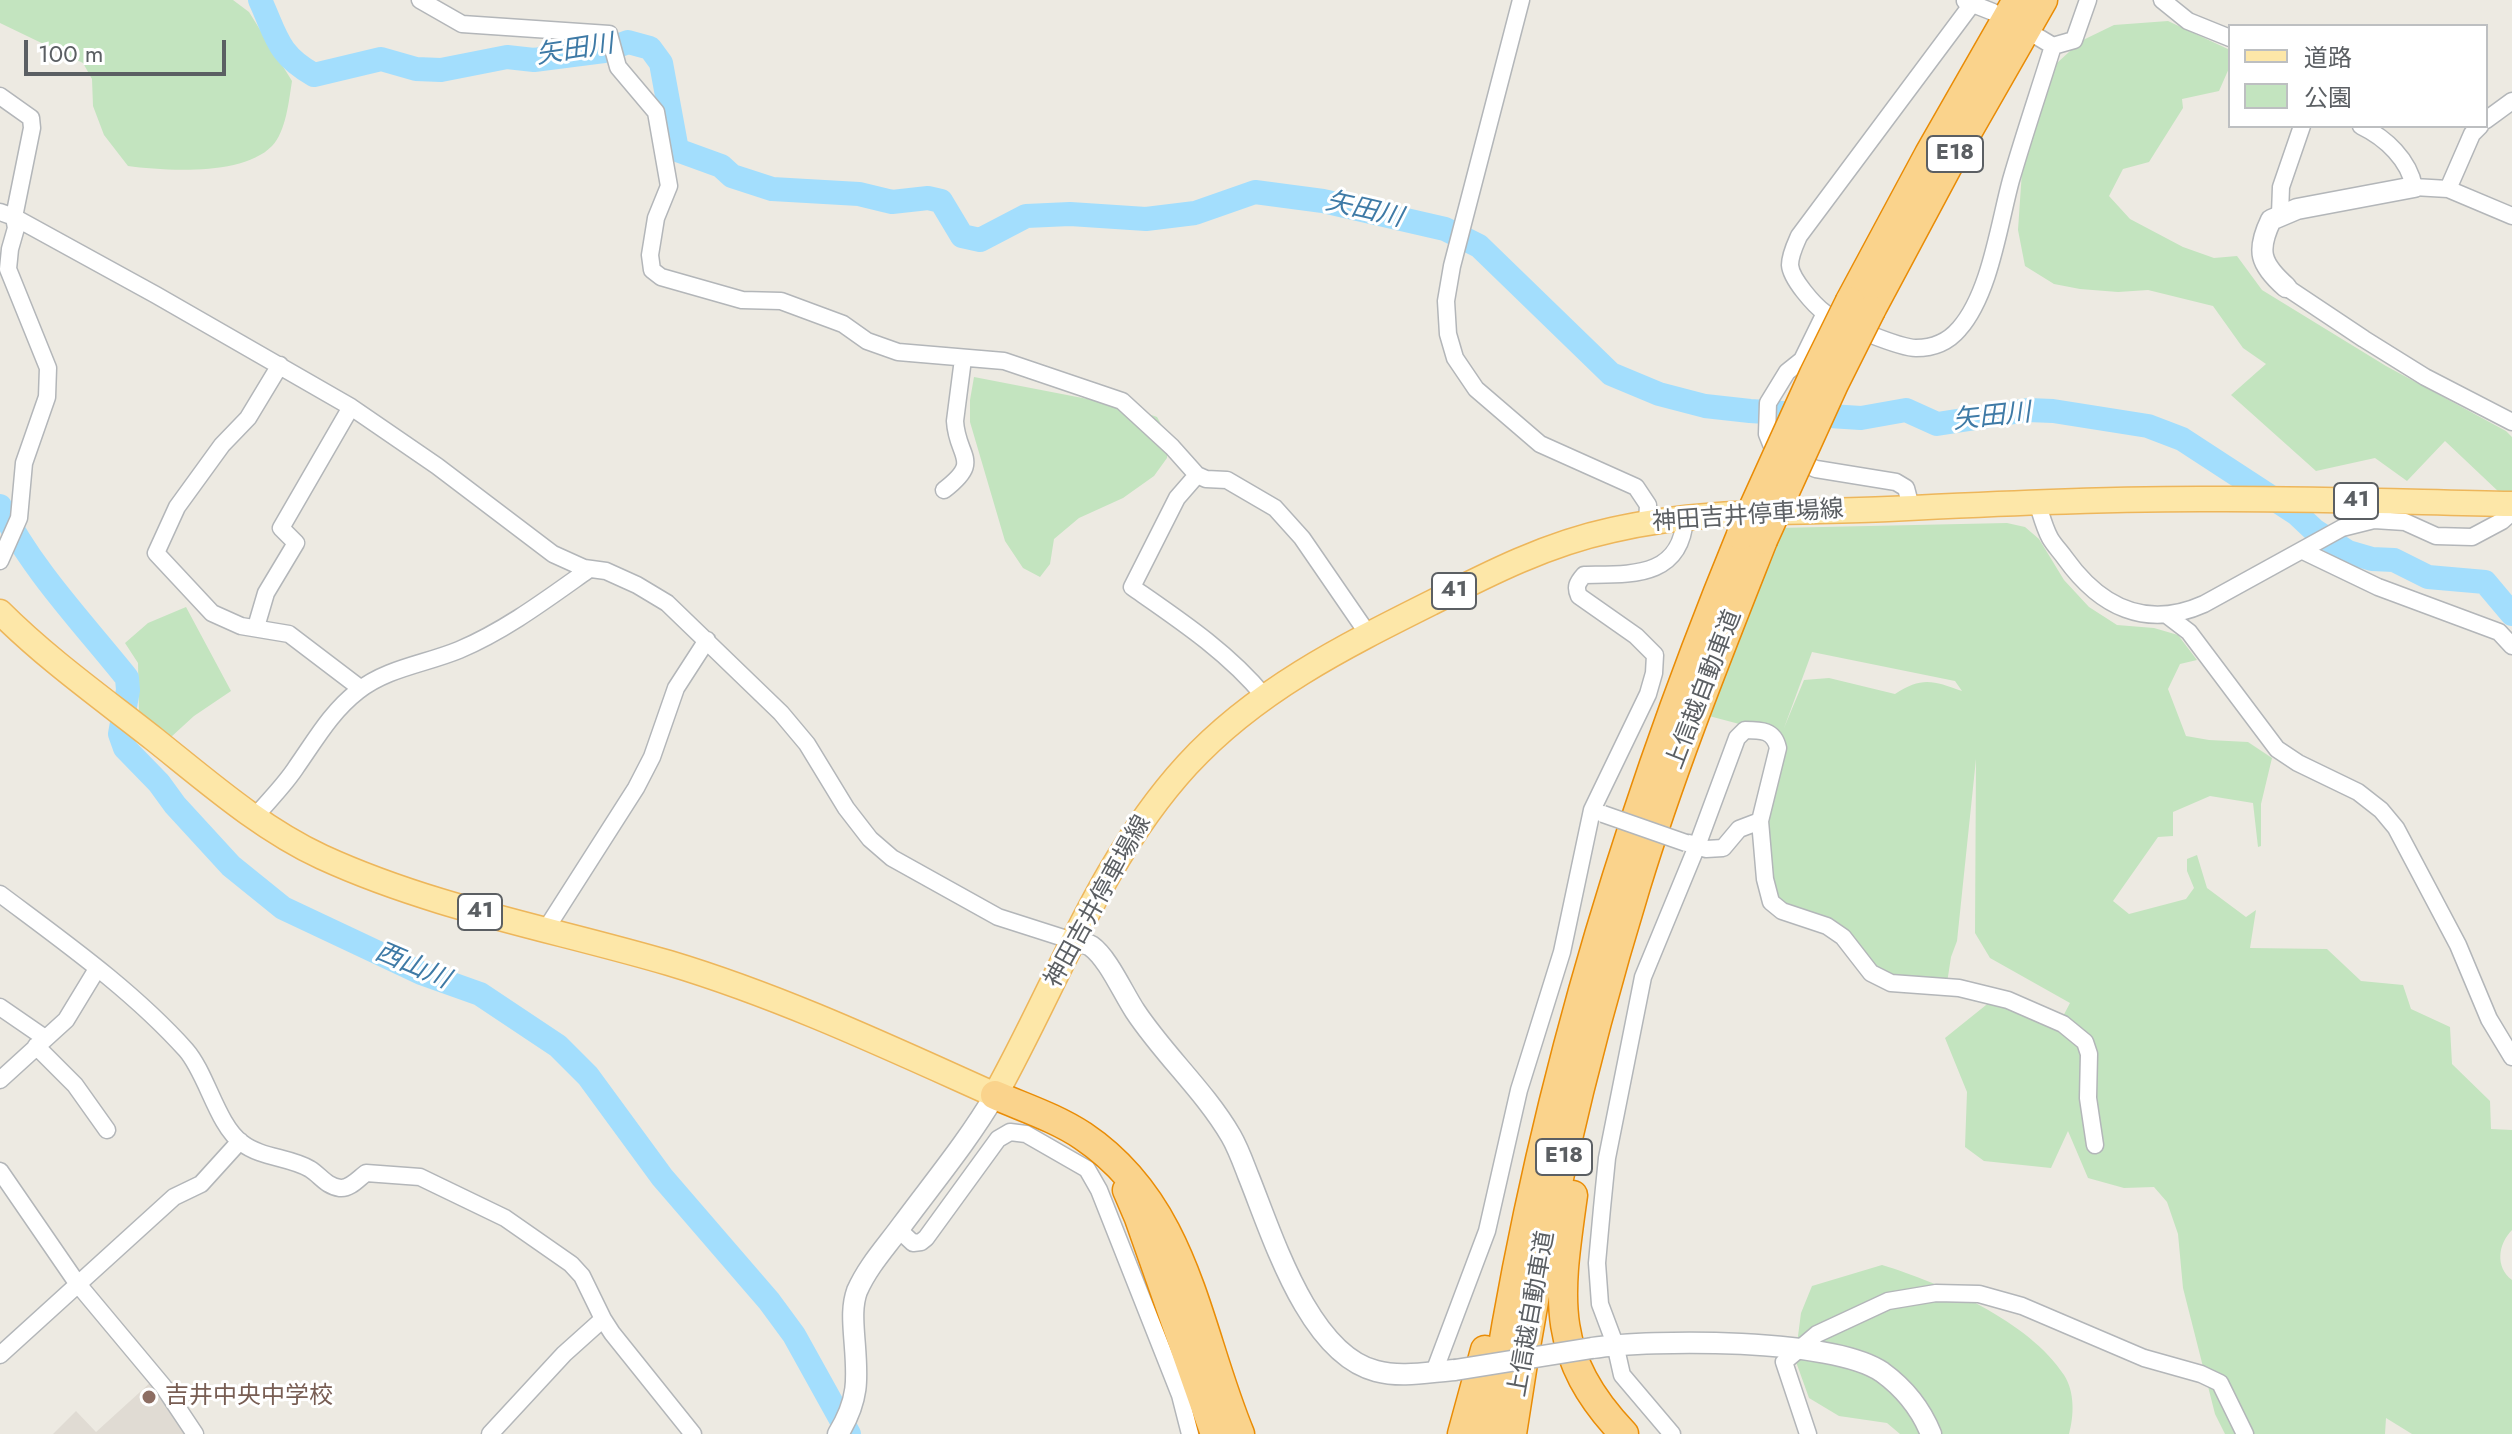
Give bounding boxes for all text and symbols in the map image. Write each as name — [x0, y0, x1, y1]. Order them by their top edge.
scale bar — [28, 24, 230, 74]
legend — [2228, 24, 2488, 128]
water label: 矢田川 — [534, 29, 616, 73]
text: 100 m — [38, 36, 104, 71]
text: 道路 — [2304, 40, 2352, 75]
text: 公園 — [2304, 80, 2352, 115]
road number: E18 — [1927, 136, 1983, 172]
water label: 矢田川 — [1322, 187, 1406, 235]
water label: 矢田川 — [1952, 398, 2032, 438]
road number: 41 — [2334, 483, 2378, 519]
street label: 神田吉井停車場線 — [1651, 496, 1845, 538]
road number: 41 — [1432, 573, 1476, 609]
street label: 上信越自動車道 — [1661, 606, 1749, 774]
street label: 神田吉井停車場線 — [1040, 811, 1158, 993]
road number: 41 — [458, 894, 502, 930]
water label: 西山川 — [370, 937, 454, 997]
road number: E18 — [1536, 1139, 1592, 1175]
street label: 上信越自動車道 — [1504, 1229, 1562, 1399]
place label: 吉井中央中学校 — [165, 1383, 333, 1411]
marker: 吉井中央中学校 — [140, 1388, 158, 1406]

